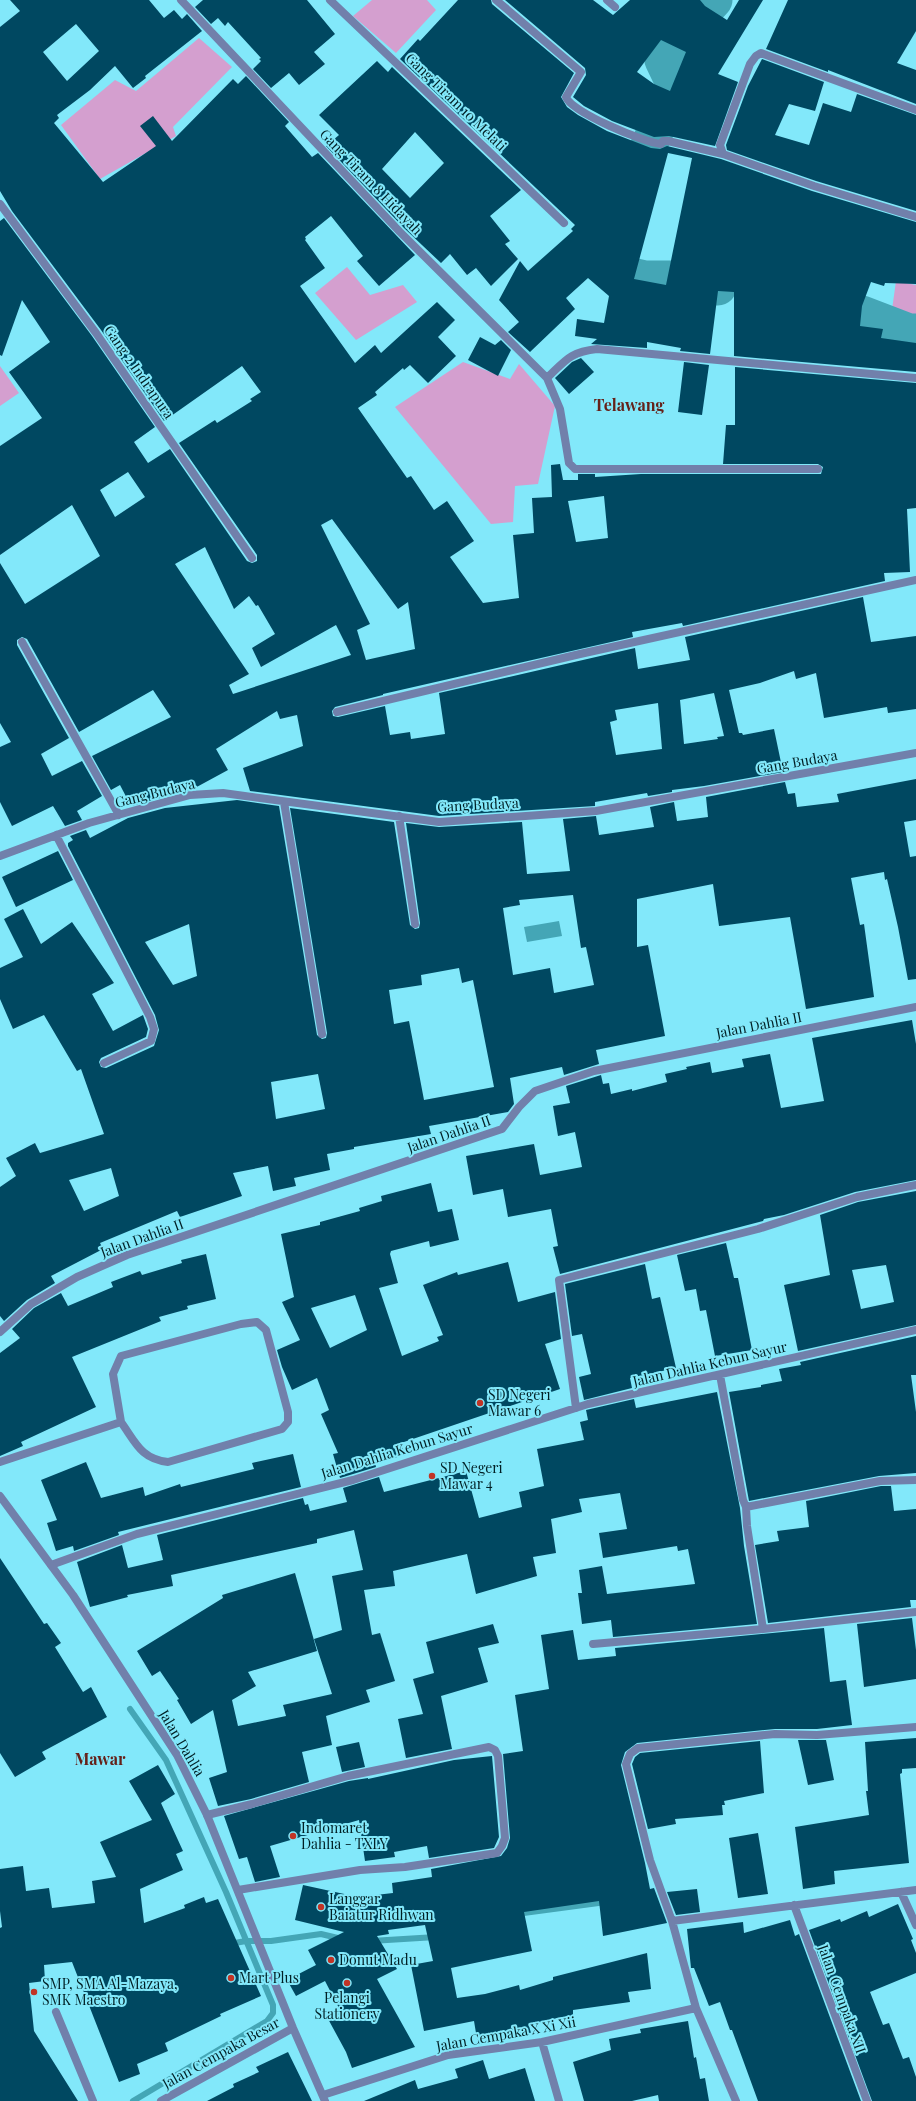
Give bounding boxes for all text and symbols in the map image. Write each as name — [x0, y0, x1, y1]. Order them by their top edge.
street label: Gang Tiram 10 Melati — [402, 48, 511, 155]
street label: Gang Tiram 8 Hidayah — [316, 125, 427, 239]
street label: Gang 2 Indrapura — [100, 321, 179, 422]
district label: Telawang — [594, 394, 664, 415]
street label: Gang Budaya — [755, 745, 839, 778]
street label: Gang Budaya — [113, 773, 197, 812]
street label: Gang Budaya — [437, 793, 519, 816]
street label: Jalan Dahlia II — [713, 1007, 804, 1042]
street label: Jalan Dahlia II — [404, 1110, 493, 1157]
street label: Jalan Dahlia II — [97, 1214, 186, 1262]
street label: Jalan Dahlia Kebun Sayur — [630, 1336, 790, 1391]
place label: SD Negeri Mawar 6 — [488, 1385, 551, 1420]
marker: SD Negeri Mawar 6 — [475, 1398, 485, 1408]
street label: Jalan Dahlia Kebun Sayur — [318, 1418, 476, 1483]
place label: SD Negeri Mawar 4 — [440, 1458, 503, 1493]
marker: SD Negeri Mawar 4 — [427, 1471, 437, 1481]
street label: Jalan Dahlia — [155, 1705, 210, 1780]
district label: Mawar — [74, 1748, 126, 1769]
place label: Indomaret Dahlia - TXLY — [301, 1818, 389, 1853]
marker: Indomaret Dahlia - TXLY — [288, 1831, 298, 1841]
place label: Langgar Baiatur Ridhwan — [329, 1889, 434, 1924]
marker: Langgar Baiatur Ridhwan — [316, 1902, 326, 1912]
street label: Jalan Cempaka XII — [814, 1941, 871, 2056]
place label: Donut Madu — [339, 1950, 417, 1969]
marker: Donut Madu — [326, 1955, 336, 1965]
place label: Mart Plus — [239, 1968, 299, 1987]
marker: Mart Plus — [226, 1973, 236, 1983]
place label: SMP, SMA Al-Mazaya, SMK Maestro — [42, 1974, 178, 2009]
marker: Pelangi Stationery — [342, 1978, 352, 1988]
marker: SMP, SMA Al-Mazaya, SMK Maestro — [29, 1987, 39, 1997]
place label: Pelangi Stationery — [315, 1988, 379, 2023]
street label: Jalan Cempaka Besar — [158, 2012, 284, 2093]
street label: Jalan Cempaka X Xi Xii — [434, 2012, 577, 2055]

